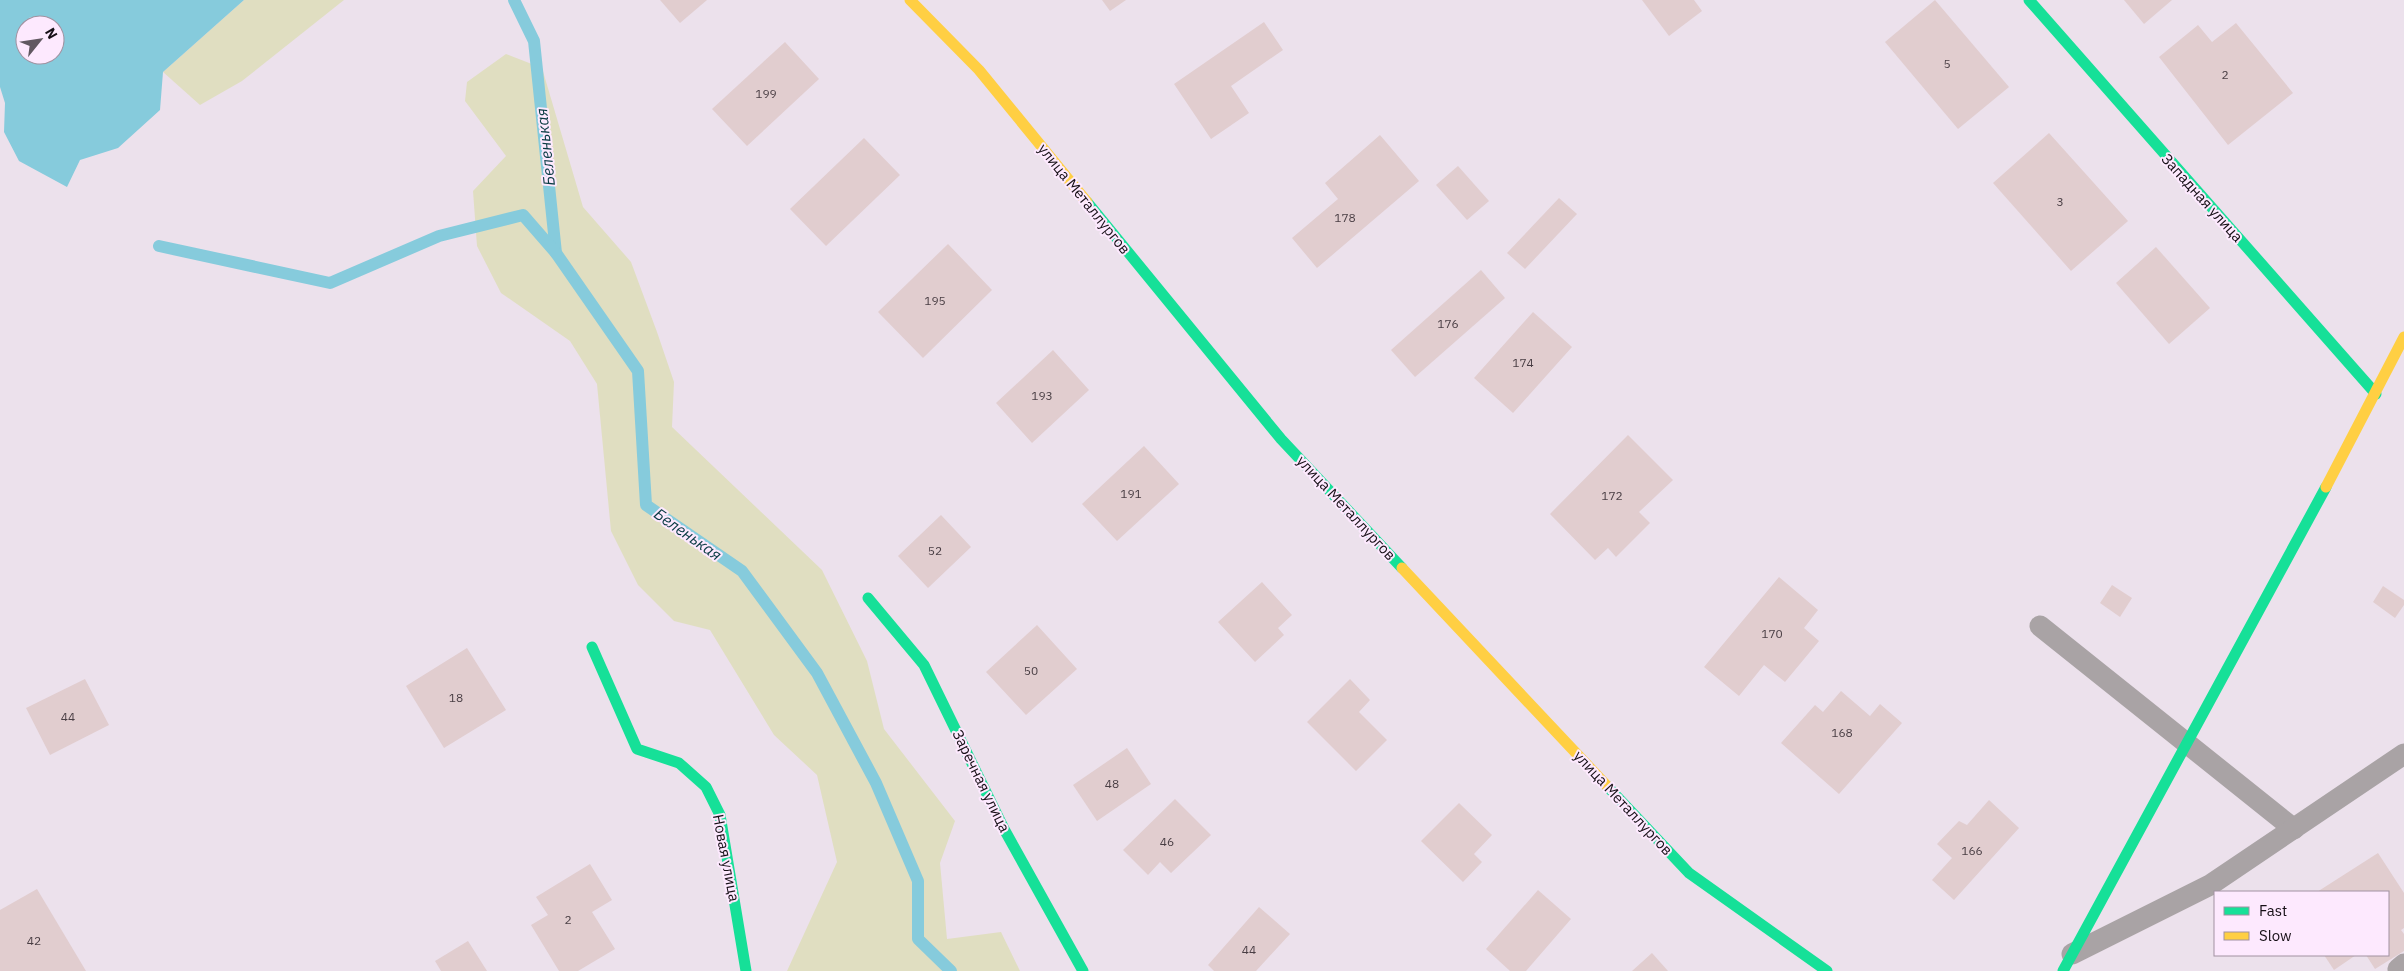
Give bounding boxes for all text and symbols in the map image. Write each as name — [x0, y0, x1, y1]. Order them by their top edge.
north arrow — [15, 15, 65, 65]
text: N — [41, 25, 62, 42]
house number: 5 — [1943, 56, 1951, 71]
house number: 2 — [2221, 67, 2229, 82]
house number: 199 — [755, 86, 777, 101]
water label: Беленькая — [531, 107, 559, 187]
street label: улица Металлургов — [1034, 140, 1135, 258]
street label: Западная улица — [2158, 149, 2247, 246]
house number: 3 — [2056, 194, 2064, 209]
house number: 178 — [1334, 210, 1356, 225]
house number: 195 — [924, 293, 946, 308]
house number: 176 — [1437, 316, 1459, 331]
house number: 174 — [1512, 355, 1534, 370]
house number: 193 — [1031, 388, 1053, 403]
street label: улица Металлургов — [1293, 451, 1400, 564]
house number: 191 — [1120, 486, 1142, 501]
house number: 172 — [1601, 488, 1623, 503]
water label: Беленькая — [650, 503, 726, 565]
house number: 52 — [928, 543, 942, 558]
house number: 170 — [1761, 626, 1783, 641]
house number: 50 — [1024, 663, 1038, 678]
house number: 18 — [449, 690, 463, 705]
house number: 44 — [61, 709, 75, 724]
house number: 168 — [1831, 725, 1853, 740]
street label: Заречная улица — [948, 726, 1015, 835]
street label: улица Металлургов — [1570, 746, 1677, 859]
house number: 48 — [1105, 776, 1119, 791]
street label: Новая улица — [709, 813, 744, 903]
house number: 46 — [1160, 834, 1174, 849]
house number: 166 — [1961, 843, 1983, 858]
legend — [2214, 891, 2389, 956]
text: Fast — [2259, 901, 2287, 920]
house number: 2 — [564, 912, 572, 927]
text: Slow — [2259, 926, 2292, 945]
house number: 42 — [27, 933, 41, 948]
house number: 44 — [1242, 942, 1256, 957]

